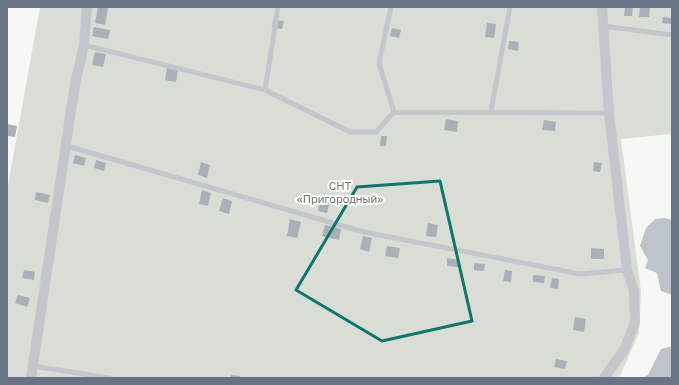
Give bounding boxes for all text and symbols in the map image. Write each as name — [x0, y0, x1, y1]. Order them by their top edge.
park label: СНТ «Пригородный» — [297, 179, 383, 205]

